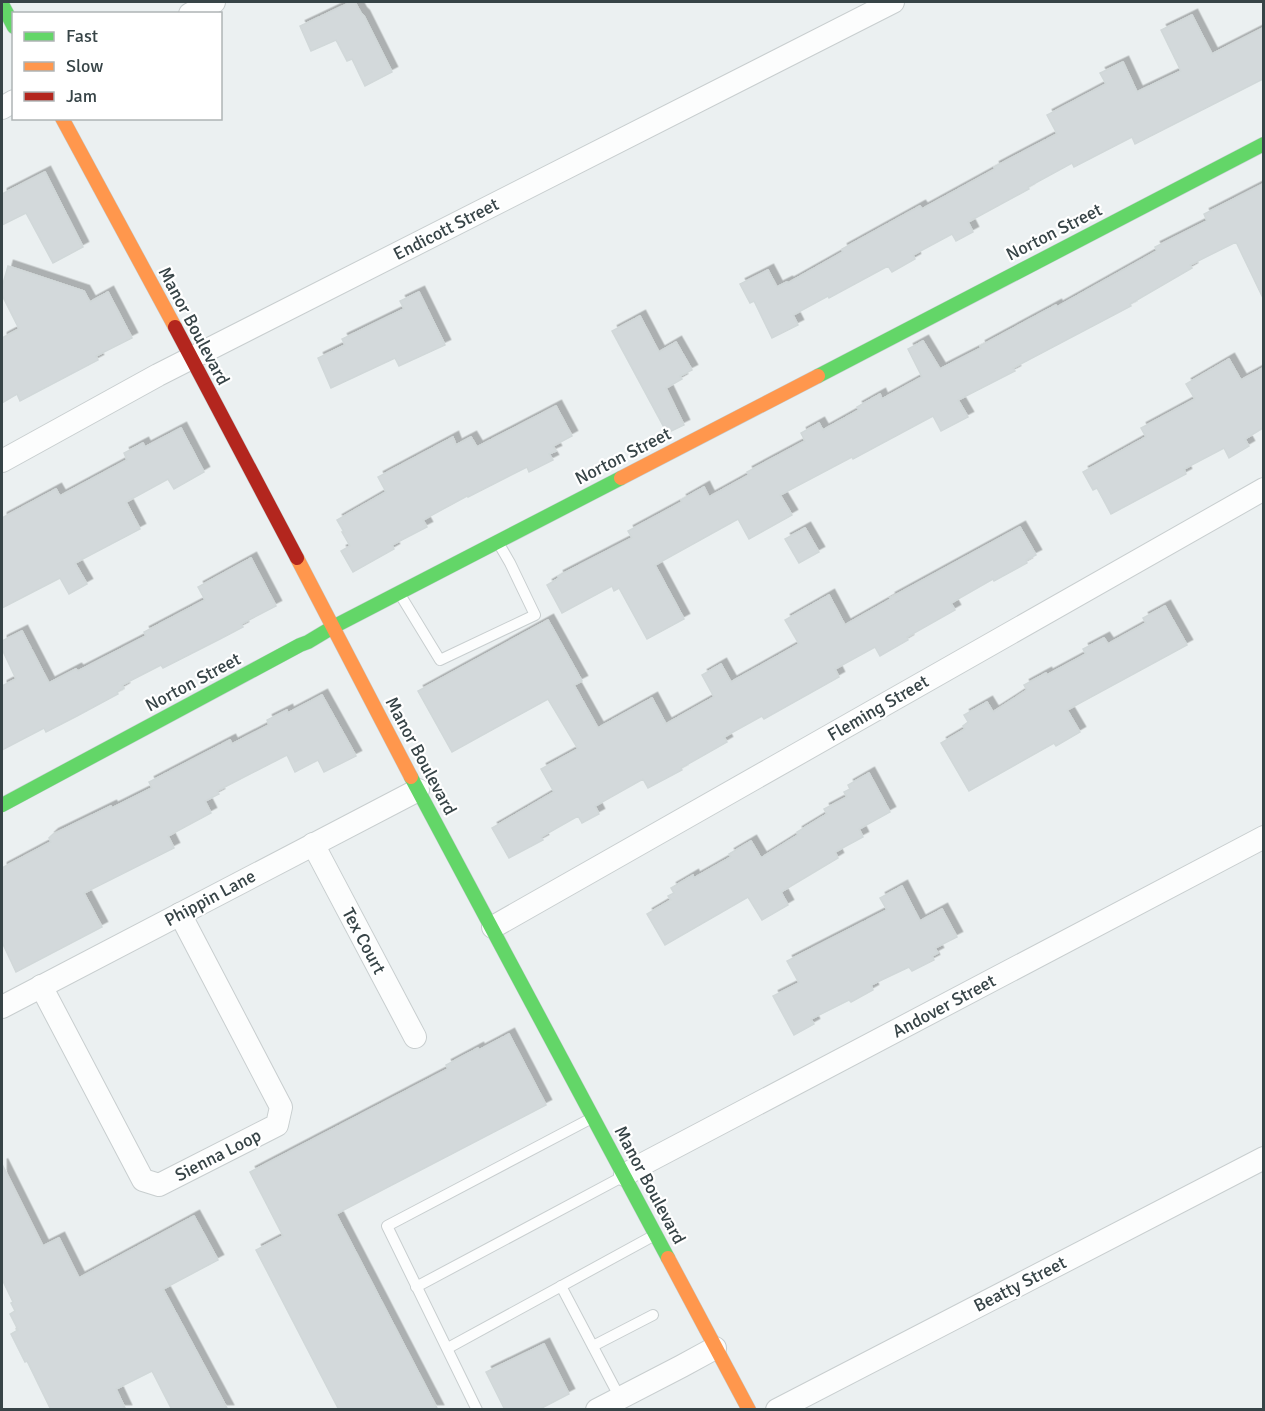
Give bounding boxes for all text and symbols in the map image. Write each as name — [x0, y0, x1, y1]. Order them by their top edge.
legend — [12, 12, 222, 120]
text: Fast — [66, 25, 98, 47]
text: Slow — [66, 55, 103, 77]
text: Jam — [66, 85, 97, 107]
street label: Endicott Street — [390, 193, 502, 265]
street label: Norton Street — [1002, 198, 1106, 266]
street label: Manor Boulevard — [154, 263, 234, 389]
street label: Norton Street — [571, 422, 675, 490]
street label: Norton Street — [142, 648, 244, 716]
street label: Fleming Street — [824, 670, 932, 746]
street label: Manor Boulevard — [381, 693, 461, 819]
street label: Phippin Lane — [161, 865, 259, 931]
street label: Tex Court — [337, 904, 391, 978]
street label: Andover Street — [889, 970, 999, 1042]
street label: Manor Boulevard — [610, 1122, 690, 1248]
street label: Sienna Loop — [171, 1124, 265, 1186]
street label: Beatty Street — [970, 1251, 1070, 1317]

